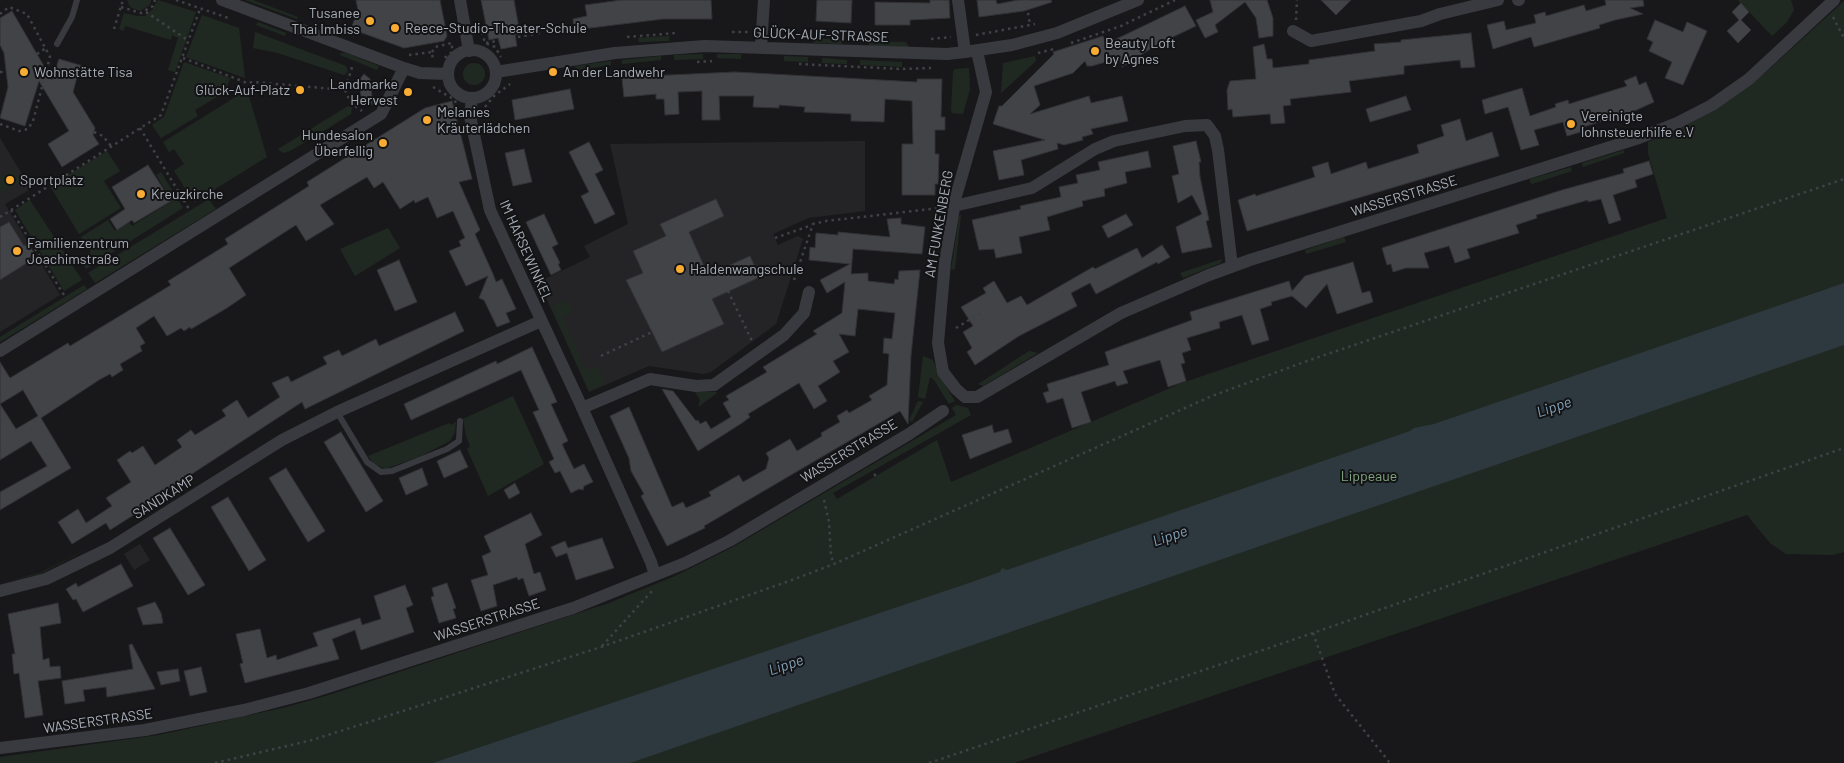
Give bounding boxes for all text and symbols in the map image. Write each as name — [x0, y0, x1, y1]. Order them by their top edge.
place label: Tusanee Thai Imbiss — [291, 5, 360, 38]
marker: Tusanee Thai Imbiss — [364, 15, 376, 27]
place label: Reece-Studio-Theater-Schule — [405, 20, 587, 36]
marker: Reece-Studio-Theater-Schule — [389, 22, 401, 34]
street label: GLÜCK-AUF-STRASSE — [753, 24, 889, 46]
place label: Beauty Loft by Agnes — [1105, 35, 1176, 68]
marker: Beauty Loft by Agnes — [1089, 45, 1101, 57]
place label: Wohnstätte Tisa — [34, 64, 133, 80]
place label: An der Landwehr — [563, 64, 665, 80]
marker: Wohnstätte Tisa — [18, 66, 30, 78]
marker: An der Landwehr — [547, 66, 559, 78]
place label: Landmarke Hervest — [330, 76, 398, 108]
place label: Glück-Auf-Platz — [195, 82, 290, 98]
marker: Glück-Auf-Platz — [294, 84, 306, 96]
marker: Landmarke Hervest — [402, 86, 414, 98]
place label: Melanies Kräuterlädchen — [437, 104, 530, 136]
place label: Vereinigte lohnsteuerhilfe e.V — [1581, 108, 1694, 140]
marker: Melanies Kräuterlädchen — [421, 114, 433, 126]
marker: Vereinigte lohnsteuerhilfe e.V — [1565, 118, 1577, 130]
place label: Hundesalon Überfellig — [302, 127, 373, 160]
marker: Hundesalon Überfellig — [377, 137, 389, 149]
street label: AM FUNKENBERG — [921, 169, 957, 279]
place label: Sportplatz — [20, 172, 83, 188]
street label: WASSERSTRASSE — [1349, 172, 1459, 220]
marker: Sportplatz — [4, 174, 16, 186]
place label: Kreuzkirche — [151, 186, 224, 202]
marker: Kreuzkirche — [135, 188, 147, 200]
street label: IM HARSEWINKEL — [496, 197, 556, 305]
place label: Familienzentrum Joachimstraße — [27, 235, 129, 268]
marker: Familienzentrum Joachimstraße — [11, 245, 23, 257]
place label: Haldenwangschule — [690, 261, 804, 277]
marker: Haldenwangschule — [674, 263, 686, 275]
water label: Lippe — [1534, 393, 1574, 421]
street label: WASSERSTRASSE — [797, 415, 901, 487]
park label: Lippeaue — [1341, 468, 1397, 484]
street label: SANDKAMP — [130, 471, 198, 523]
water label: Lippe — [1150, 522, 1190, 550]
street label: WASSERSTRASSE — [432, 595, 542, 645]
water label: Lippe — [766, 651, 806, 679]
street label: WASSERSTRASSE — [42, 705, 154, 737]

